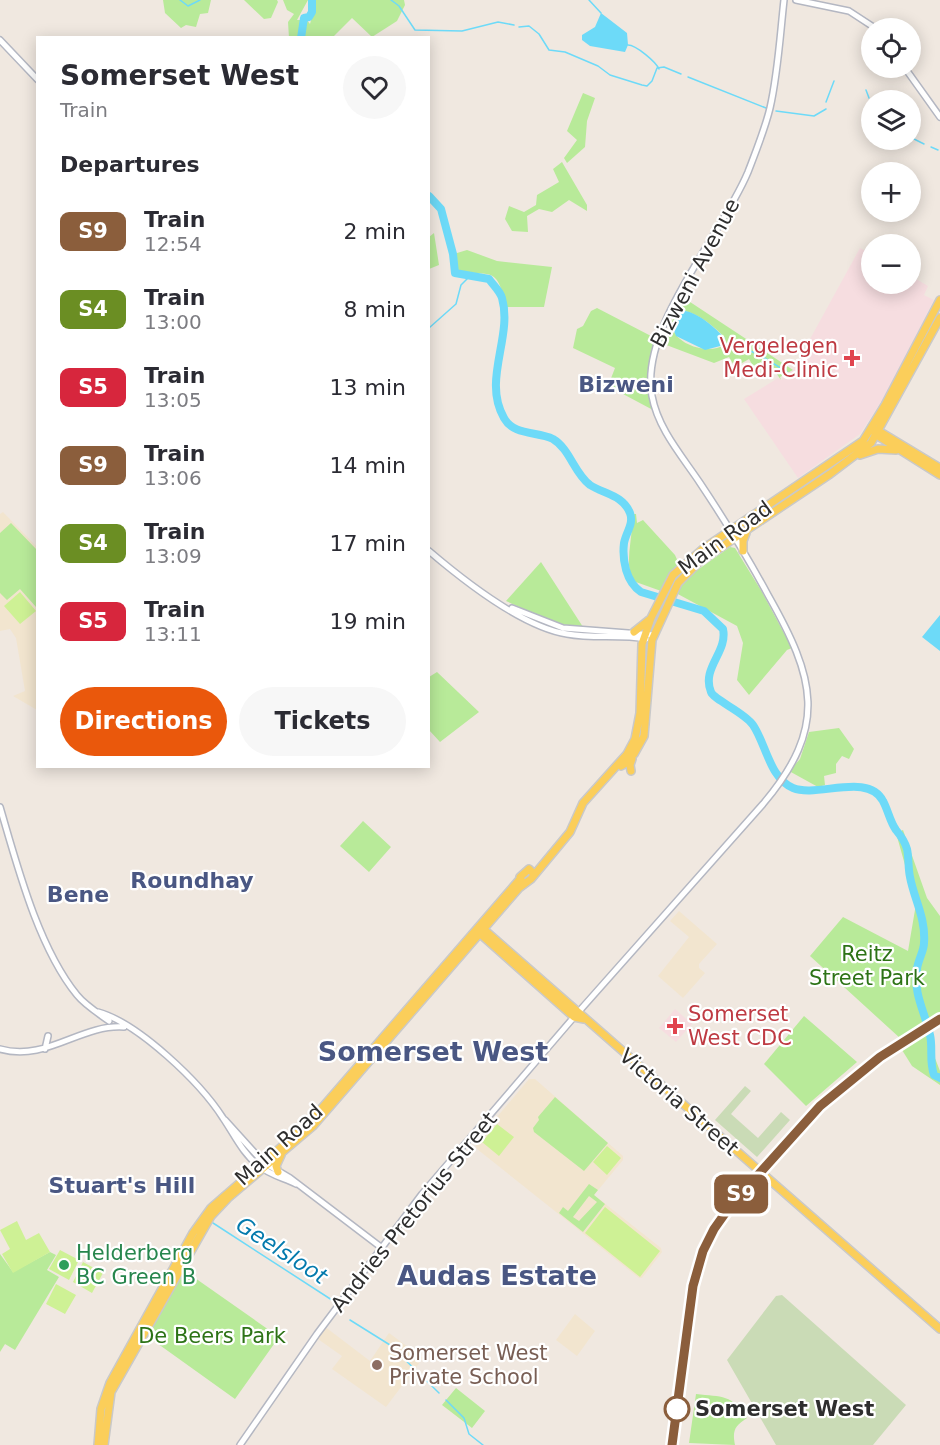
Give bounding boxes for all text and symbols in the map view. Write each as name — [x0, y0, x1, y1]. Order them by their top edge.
map controls — [861, 18, 921, 294]
button: locate — [861, 18, 921, 78]
button: heart — [343, 56, 406, 119]
text: Somerset West — [60, 59, 299, 92]
button: layers — [861, 90, 921, 150]
text: Train — [60, 98, 108, 122]
text: Departures — [60, 152, 200, 177]
button: + — [861, 162, 921, 222]
street label: Bizweni Avenue — [646, 194, 744, 352]
text: Train — [144, 207, 206, 232]
text: S9 — [78, 219, 108, 243]
text: 2 min — [344, 219, 406, 244]
text: 12:54 — [144, 232, 202, 256]
button: − — [861, 234, 921, 294]
text: Train — [144, 285, 206, 310]
text: S4 — [78, 297, 108, 321]
text: 8 min — [344, 297, 406, 322]
text: 13:00 — [144, 310, 202, 334]
place label: Vergelegen Medi-Clinic — [720, 334, 838, 382]
marker: Vergelegen Medi-Clinic — [843, 349, 861, 367]
text: Train — [144, 363, 206, 388]
district label: Bizweni — [578, 372, 674, 397]
text: S5 — [78, 375, 108, 399]
text: 13 min — [330, 375, 406, 400]
text: 13:05 — [144, 388, 202, 412]
text: Train — [144, 441, 206, 466]
text: S9 — [78, 453, 108, 477]
text: 14 min — [330, 453, 406, 478]
text: 13:06 — [144, 466, 202, 490]
street label: Main Road — [674, 496, 776, 580]
text: Train — [144, 519, 206, 544]
text: S4 — [78, 531, 108, 555]
text: 17 min — [330, 531, 406, 556]
text: 13:09 — [144, 544, 202, 568]
text: Train — [144, 597, 206, 622]
text: S5 — [78, 609, 108, 633]
text: 19 min — [330, 609, 406, 634]
text: 13:11 — [144, 622, 202, 646]
button: Directions — [60, 687, 227, 756]
button: Tickets — [239, 687, 406, 756]
district label: Roundhay — [130, 868, 254, 893]
district label: Bene — [47, 882, 109, 907]
park label: Reitz Street Park — [809, 942, 926, 990]
place label: Somerset West CDC — [688, 1002, 792, 1050]
marker: Somerset West CDC — [666, 1017, 684, 1035]
district label: Somerset West — [318, 1036, 548, 1067]
street label: Victoria Street — [614, 1044, 744, 1160]
street label: Main Road — [230, 1099, 328, 1191]
street label: Andries Pretorius Street — [326, 1107, 502, 1317]
district label: Stuart's Hill — [49, 1173, 195, 1198]
line badge: S9 — [714, 1174, 768, 1214]
text: S9 — [726, 1182, 756, 1206]
water label: Geelsloot — [232, 1212, 333, 1290]
place label: Helderberg BC Green B — [76, 1241, 196, 1289]
marker: Helderberg BC Green B — [57, 1258, 71, 1272]
district label: Audas Estate — [397, 1260, 597, 1291]
park label: De Beers Park — [138, 1324, 287, 1348]
place label: Somerset West Private School — [389, 1341, 548, 1389]
marker: Somerset West Private School — [370, 1358, 384, 1372]
marker: Somerset West — [664, 1396, 690, 1422]
place label: Somerset West — [695, 1397, 874, 1421]

